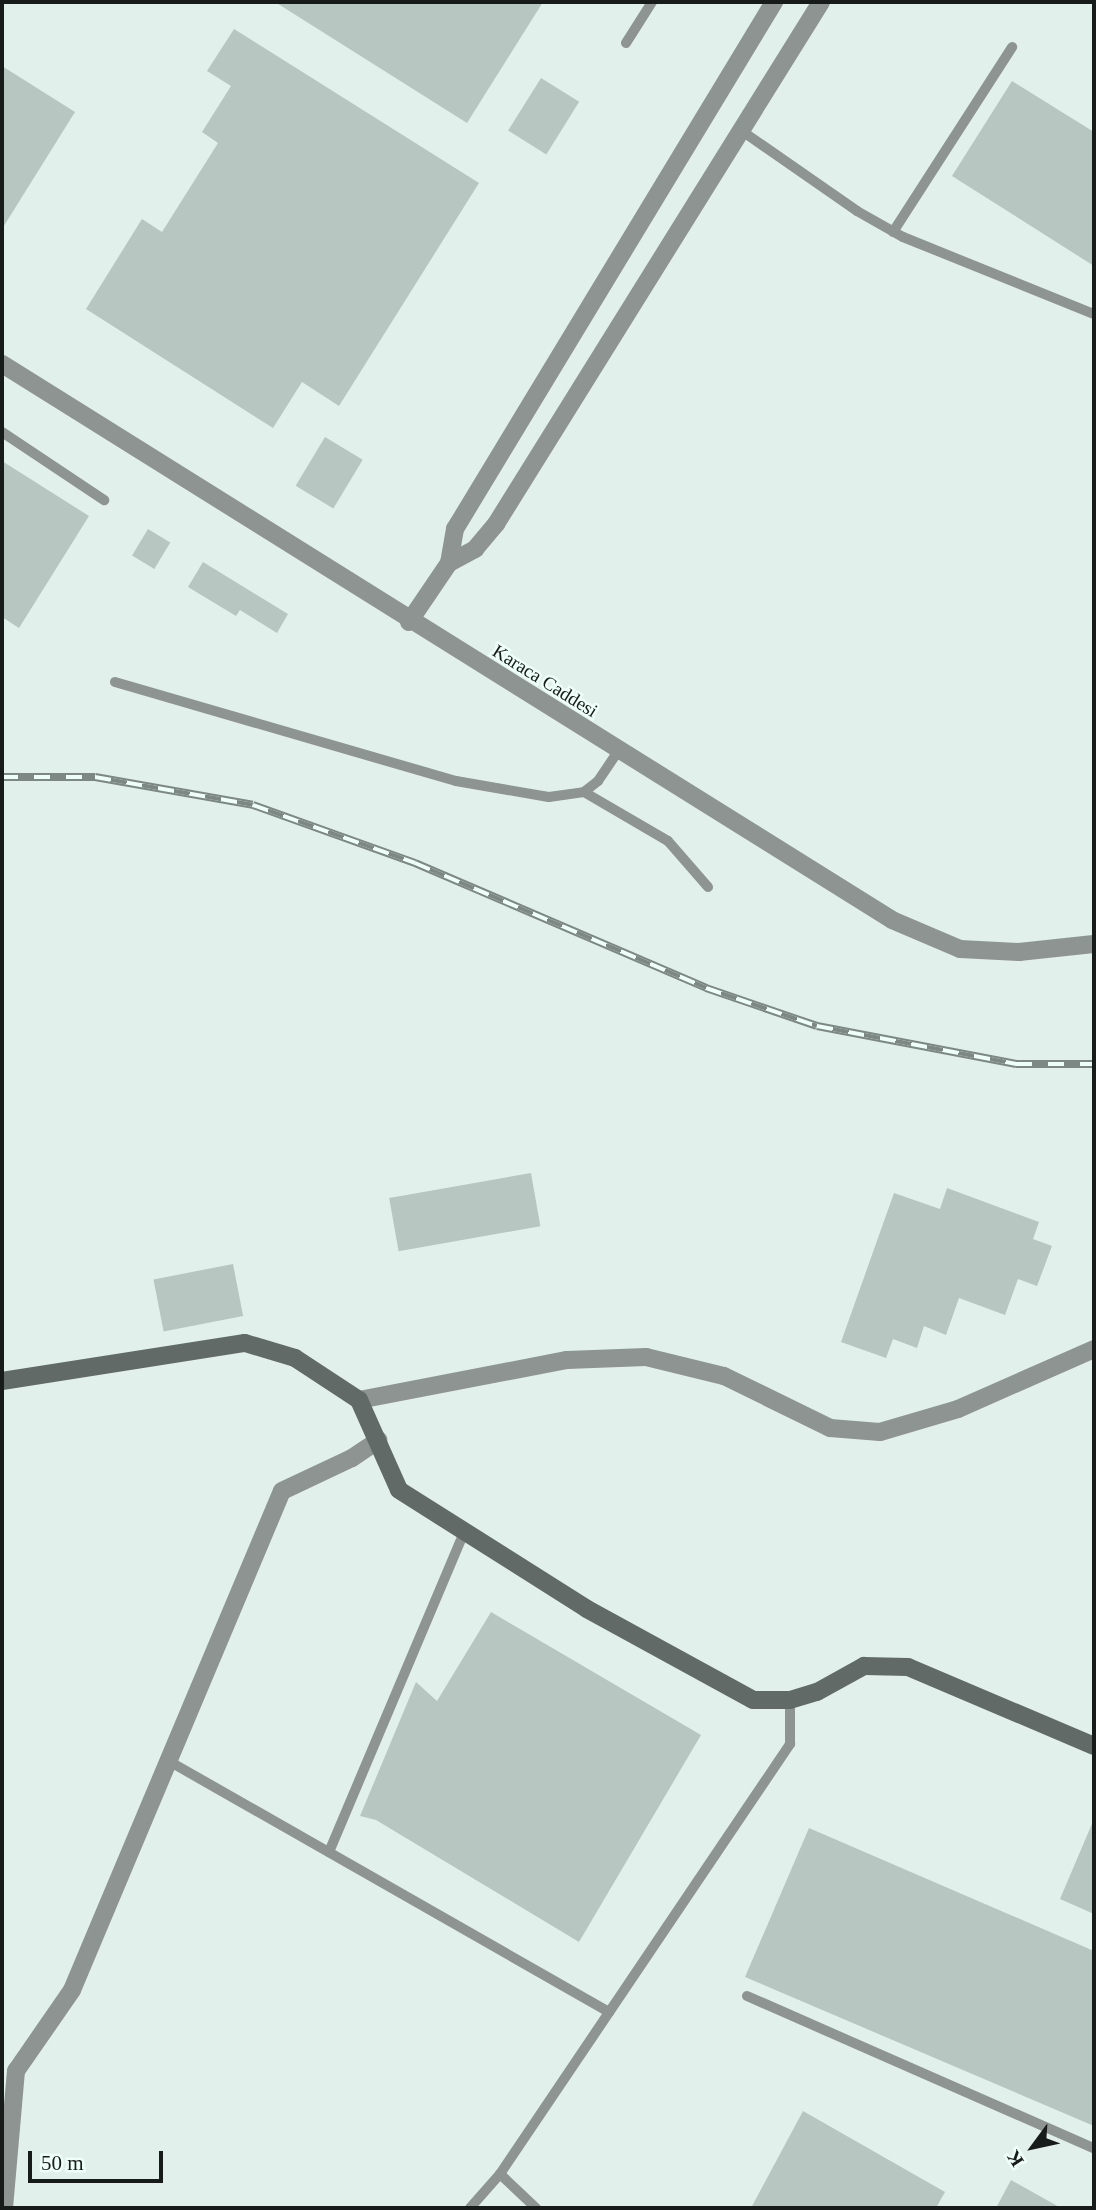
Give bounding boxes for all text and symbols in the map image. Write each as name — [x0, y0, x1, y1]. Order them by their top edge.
street label: Karaca Caddesi — [488, 640, 602, 722]
north arrow — [998, 2112, 1068, 2182]
scale bar — [32, 2136, 166, 2180]
text: K — [1002, 2147, 1028, 2171]
text: 50 m — [41, 2151, 84, 2175]

